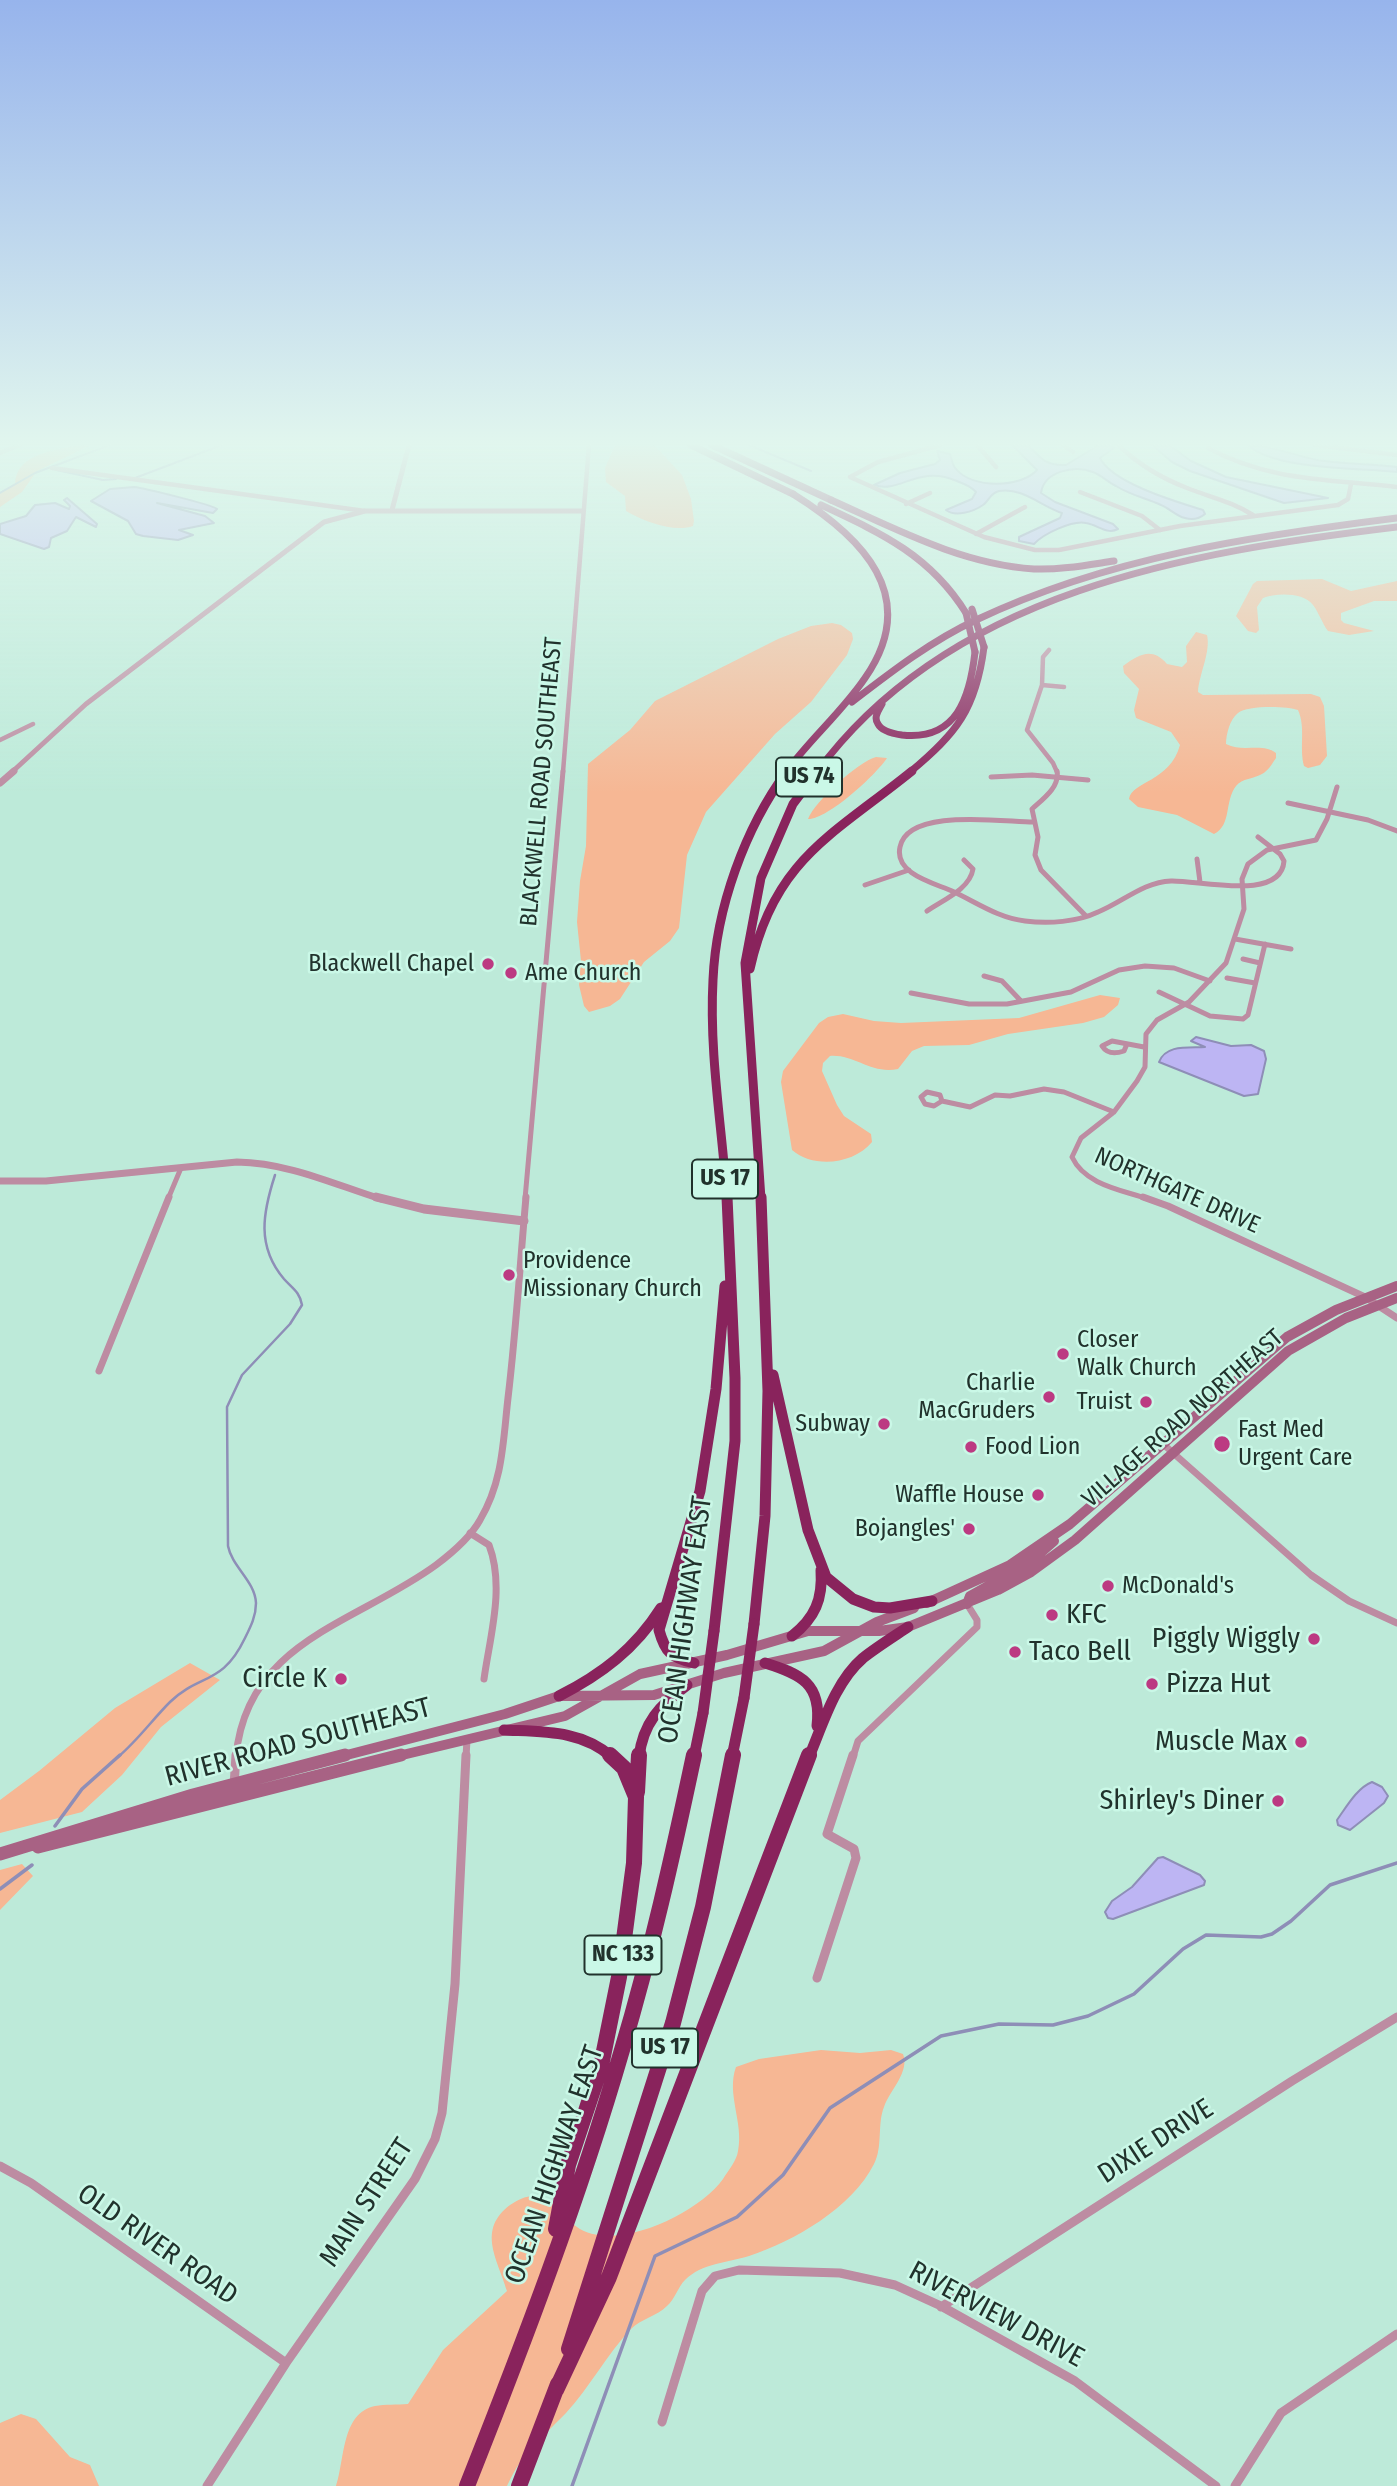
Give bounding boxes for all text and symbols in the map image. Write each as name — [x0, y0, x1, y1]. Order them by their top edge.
street label: BLACKWELL ROAD SOUTHEAST — [515, 636, 569, 928]
road number: US 74 — [776, 758, 842, 796]
place label: Blackwell Chapel — [308, 950, 474, 978]
marker: Blackwell Chapel — [480, 956, 496, 972]
place label: Ame Church — [525, 959, 641, 987]
marker: Ame Church — [503, 965, 519, 981]
street label: NORTHGATE DRIVE — [1090, 1142, 1264, 1240]
road number: US 17 — [692, 1160, 758, 1198]
place label: Providence Missionary Church — [523, 1247, 702, 1303]
marker: Providence Missionary Church — [501, 1267, 517, 1283]
street label: VILLAGE ROAD NORTHEAST — [1077, 1324, 1289, 1514]
place label: Closer Walk Church — [1077, 1326, 1197, 1382]
marker: Closer Walk Church — [1055, 1346, 1071, 1362]
place label: Charlie MacGruders — [918, 1369, 1035, 1425]
place label: Truist — [1077, 1388, 1132, 1416]
marker: Charlie MacGruders — [1041, 1389, 1057, 1405]
marker: Truist — [1138, 1394, 1154, 1410]
place label: Subway — [795, 1410, 870, 1438]
marker: Subway — [876, 1416, 892, 1432]
place label: Fast Med Urgent Care — [1238, 1416, 1352, 1472]
place label: Food Lion — [985, 1433, 1080, 1461]
marker: Fast Med Urgent Care — [1212, 1434, 1232, 1454]
marker: Food Lion — [963, 1439, 979, 1455]
place label: Waffle House — [895, 1481, 1024, 1509]
marker: Waffle House — [1030, 1487, 1046, 1503]
street label: OCEAN HIGHWAY EAST — [652, 1494, 720, 1746]
place label: Bojangles' — [855, 1515, 955, 1543]
marker: Bojangles' — [961, 1521, 977, 1537]
place label: McDonald's — [1122, 1572, 1234, 1600]
marker: McDonald's — [1100, 1578, 1116, 1594]
place label: KFC — [1066, 1598, 1107, 1632]
marker: KFC — [1044, 1607, 1060, 1623]
place label: Piggly Wiggly — [1152, 1622, 1300, 1656]
marker: Piggly Wiggly — [1306, 1631, 1322, 1647]
place label: Taco Bell — [1029, 1635, 1131, 1669]
marker: Taco Bell — [1007, 1644, 1023, 1660]
place label: Circle K — [242, 1662, 327, 1696]
place label: Pizza Hut — [1166, 1667, 1271, 1701]
marker: Circle K — [333, 1671, 349, 1687]
marker: Pizza Hut — [1144, 1676, 1160, 1692]
street label: RIVER ROAD SOUTHEAST — [161, 1691, 435, 1795]
place label: Muscle Max — [1155, 1725, 1287, 1759]
marker: Muscle Max — [1293, 1734, 1309, 1750]
place label: Shirley's Diner — [1099, 1784, 1264, 1818]
marker: Shirley's Diner — [1270, 1793, 1286, 1809]
road number: NC 133 — [584, 1936, 662, 1974]
road number: US 17 — [632, 2028, 698, 2068]
street label: OCEAN HIGHWAY EAST — [498, 2042, 612, 2288]
street label: DIXIE DRIVE — [1092, 2092, 1220, 2192]
street label: MAIN STREET — [313, 2133, 421, 2273]
street label: OLD RIVER ROAD — [70, 2177, 244, 2313]
street label: RIVERVIEW DRIVE — [903, 2255, 1089, 2375]

